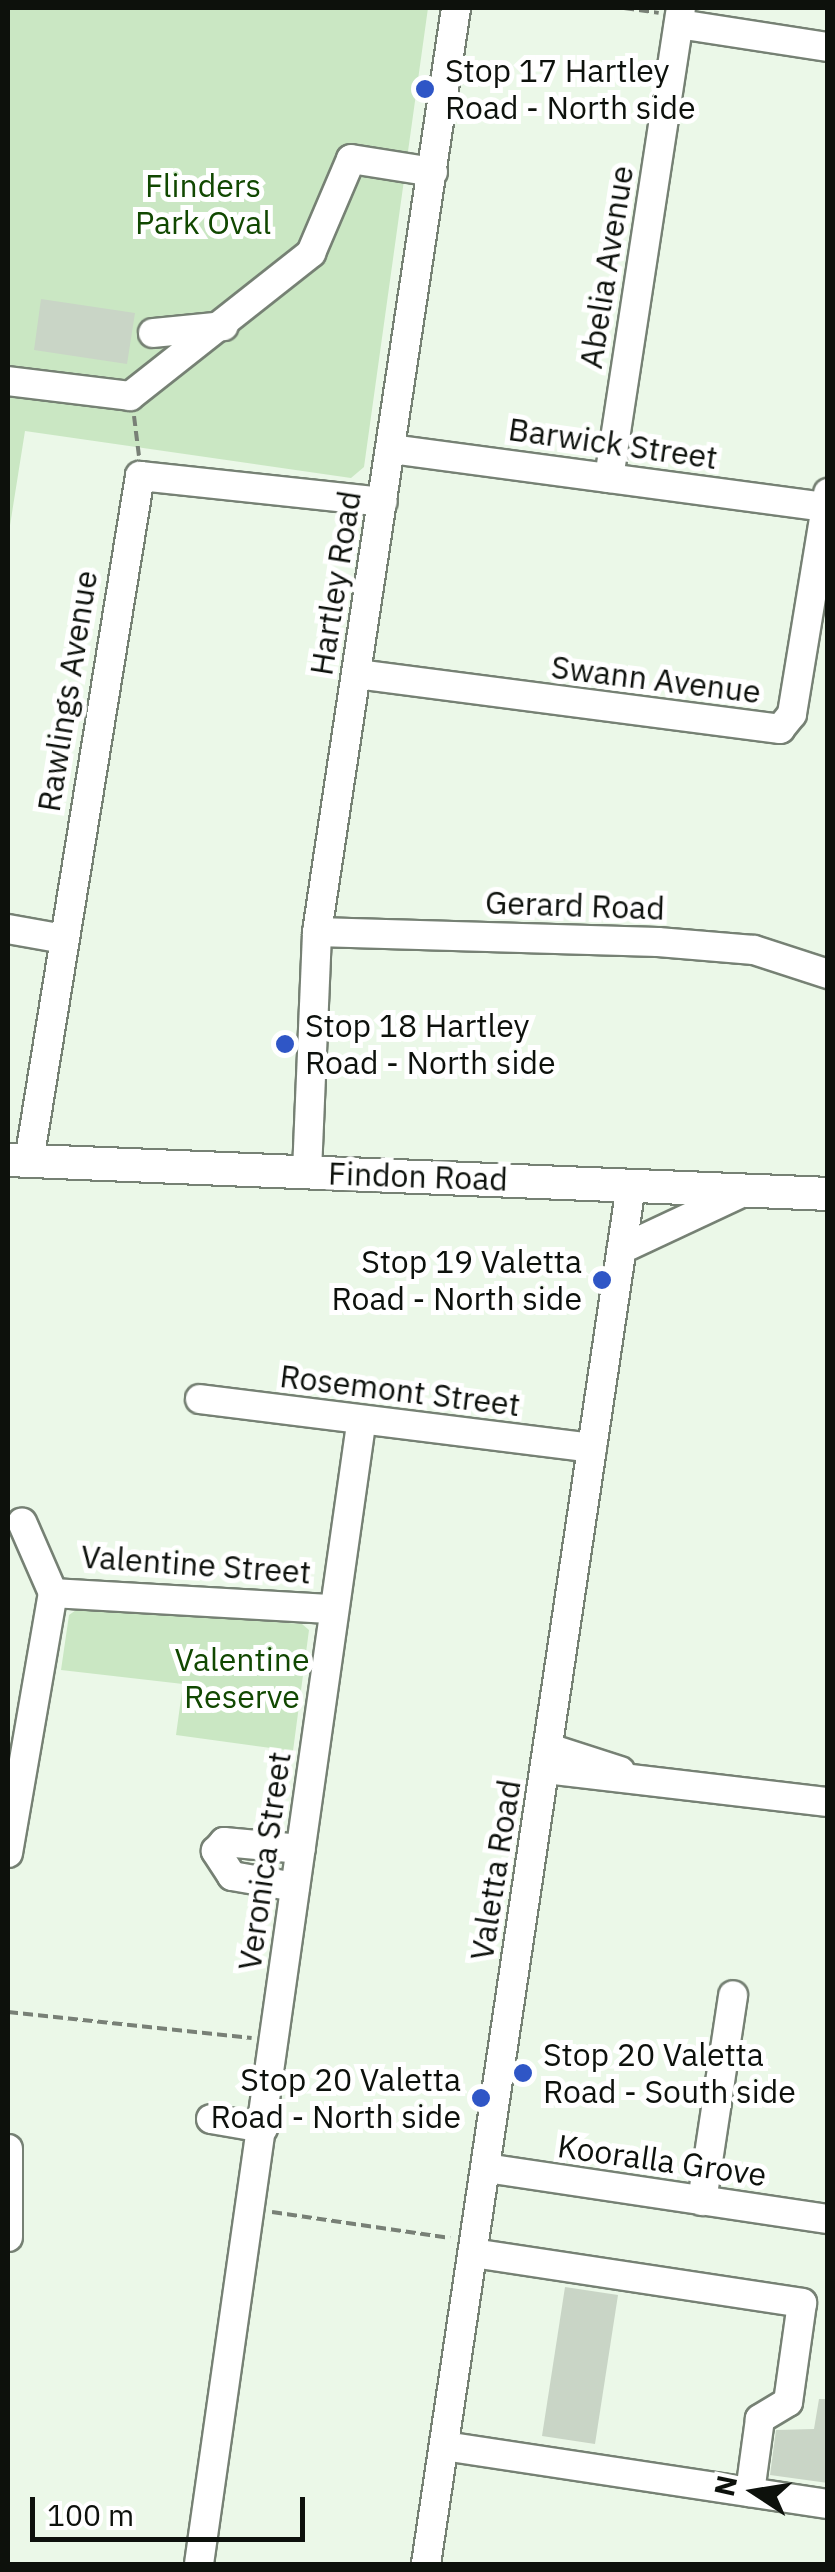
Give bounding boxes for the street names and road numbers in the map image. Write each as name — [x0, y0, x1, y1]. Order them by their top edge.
street label: Abelia Avenue — [571, 163, 641, 371]
street label: Barwick Street — [506, 409, 720, 477]
street label: Hartley Road — [301, 488, 369, 678]
street label: Rawlings Avenue — [29, 568, 105, 814]
street label: Swann Avenue — [549, 647, 763, 711]
street label: Gerard Road — [485, 883, 665, 927]
street label: Findon Road — [327, 1154, 509, 1198]
street label: Rosemont Street — [278, 1356, 522, 1424]
street label: Valentine Street — [80, 1537, 312, 1591]
street label: Veronica Street — [230, 1749, 298, 1973]
street label: Valetta Road — [462, 1777, 528, 1963]
street label: Kooralla Grove — [555, 2126, 769, 2194]

